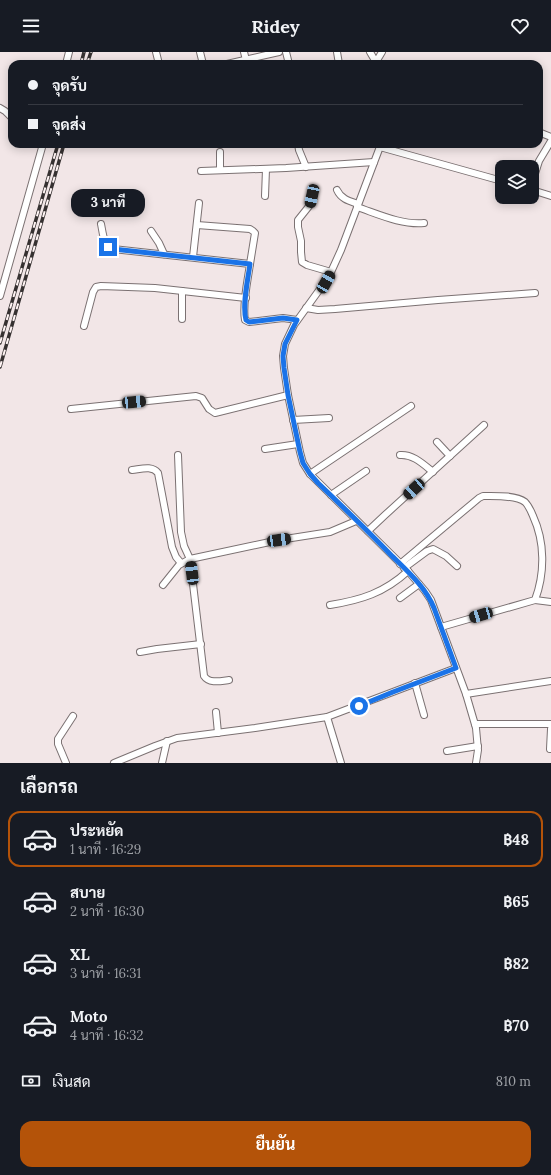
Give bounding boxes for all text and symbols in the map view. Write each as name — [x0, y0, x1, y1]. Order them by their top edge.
icon: menu — [20, 15, 42, 37]
text: Ridey — [251, 15, 300, 38]
icon: heart — [509, 15, 531, 37]
text: จุดรับ — [52, 76, 87, 95]
text: จุดส่ง — [52, 115, 86, 134]
map controls — [495, 160, 539, 204]
button: layers — [495, 160, 539, 204]
car — [304, 183, 320, 209]
callout: 3 นาที — [71, 189, 145, 217]
text: 3 นาที — [91, 194, 125, 211]
route end — [99, 238, 117, 256]
car — [315, 269, 337, 295]
car — [122, 395, 146, 409]
car — [401, 477, 427, 501]
car — [266, 532, 292, 548]
car — [185, 560, 199, 586]
car — [468, 606, 494, 624]
route start — [350, 697, 368, 715]
text: เลือกรถ — [20, 775, 78, 798]
icon: car — [22, 821, 58, 857]
text: ประหยัด — [70, 821, 123, 840]
text: ฿48 — [503, 830, 529, 849]
text: 1 นาที · 16:29 — [70, 841, 141, 858]
icon: car — [22, 883, 58, 919]
text: สบาย — [70, 883, 105, 902]
text: ฿65 — [503, 892, 529, 911]
text: 2 นาที · 16:30 — [70, 903, 144, 920]
icon: car — [22, 945, 58, 981]
text: XL — [70, 945, 90, 964]
text: ฿82 — [503, 954, 529, 973]
text: 3 นาที · 16:31 — [70, 965, 141, 982]
icon: car — [22, 1007, 58, 1043]
text: Moto — [70, 1007, 107, 1026]
text: ฿70 — [503, 1016, 529, 1035]
text: 4 นาที · 16:32 — [70, 1027, 143, 1044]
icon: cash — [20, 1070, 42, 1092]
text: เงินสด — [52, 1072, 91, 1091]
text: 810 m — [496, 1073, 531, 1090]
button: ยืนยัน — [20, 1121, 531, 1167]

